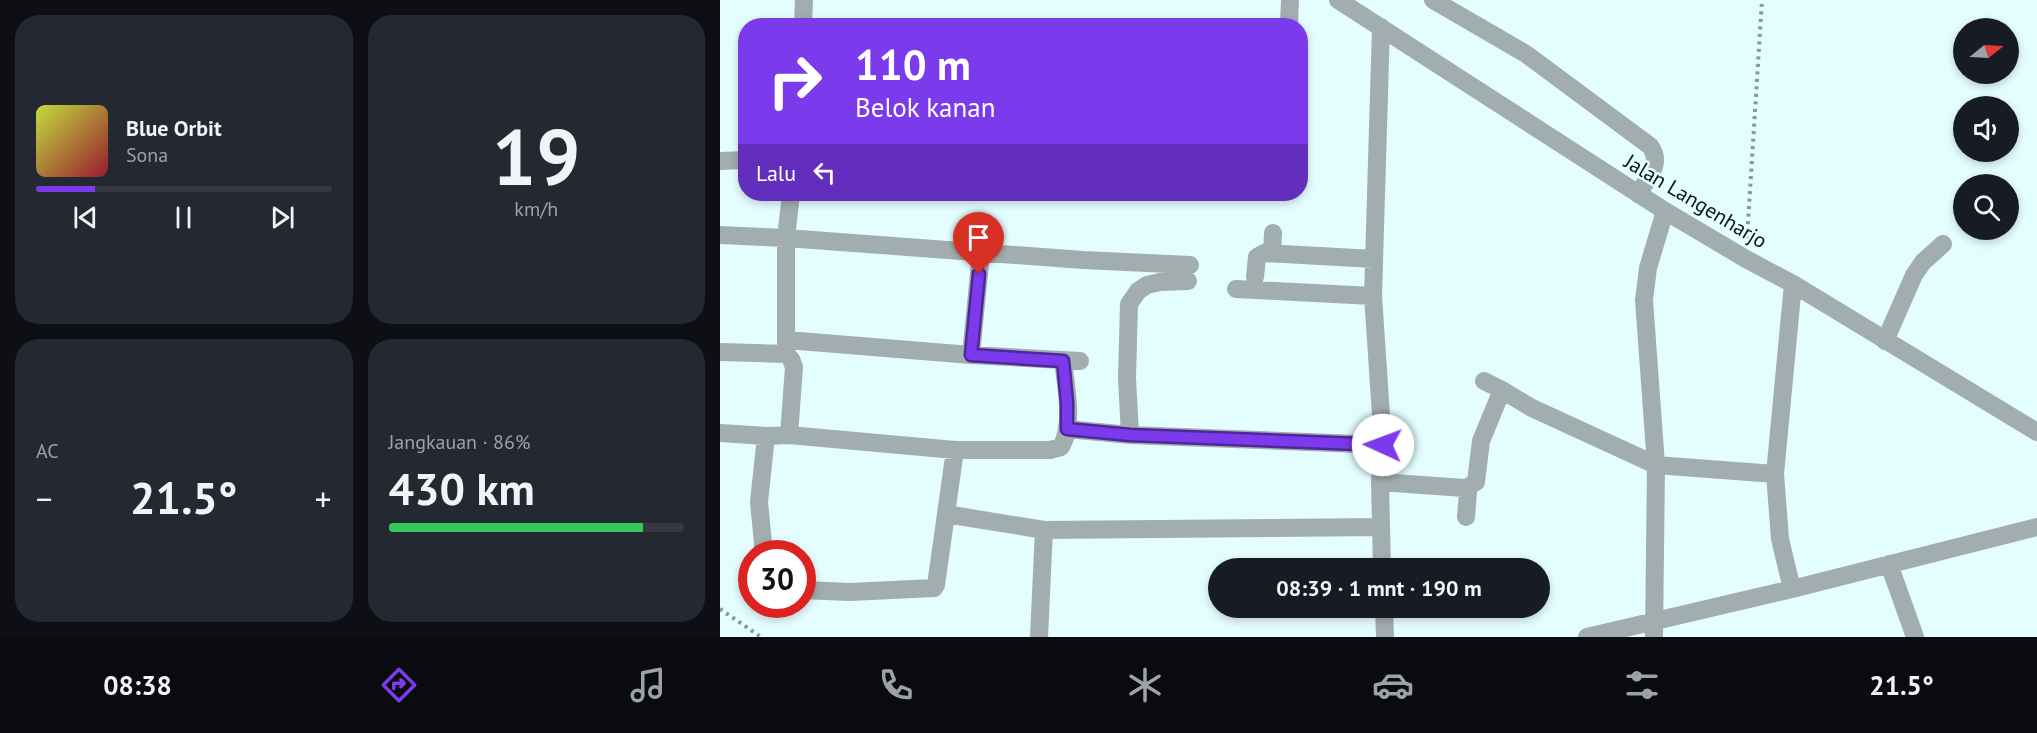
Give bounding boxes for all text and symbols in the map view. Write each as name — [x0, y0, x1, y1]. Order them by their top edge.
north arrow — [1953, 18, 2019, 84]
map controls — [1953, 18, 2019, 240]
text: 110 m — [855, 37, 971, 92]
icon: right — [756, 42, 834, 120]
text: Belok kanan — [855, 90, 995, 124]
button: sound — [1953, 96, 2019, 162]
text: 19 — [492, 106, 580, 207]
text: Blue Orbit — [126, 114, 222, 142]
text: Sona — [126, 142, 168, 168]
street label: Jalan Langenharjo — [1619, 147, 1772, 254]
icon: left — [808, 156, 841, 189]
text: Lalu — [756, 159, 796, 187]
button: search — [1953, 174, 2019, 240]
text: km/h — [514, 196, 558, 222]
icon: previous — [69, 201, 102, 234]
icon: pause — [167, 201, 200, 234]
icon: next — [266, 201, 299, 234]
pin — [953, 212, 1004, 274]
icon: arrive — [962, 221, 995, 254]
position arrow — [1351, 413, 1415, 477]
text: Jangkauan · 86% — [389, 429, 530, 455]
text: AC — [36, 438, 59, 464]
text: 430 km — [389, 459, 535, 517]
text: 21.5° — [130, 468, 237, 526]
text: − — [36, 477, 53, 520]
text: + — [315, 477, 332, 520]
speed limit sign: 30 — [738, 540, 816, 618]
text: 08:39 · 1 mnt · 190 m — [1276, 574, 1482, 602]
icon: directions — [378, 664, 420, 706]
icon: music — [627, 664, 669, 706]
icon: phone — [875, 664, 917, 706]
icon: climate — [1124, 664, 1166, 706]
icon: car — [1372, 664, 1414, 706]
icon: filters — [1621, 664, 1663, 706]
text: 08:38 — [103, 668, 172, 702]
text: 21.5° — [1869, 668, 1934, 702]

